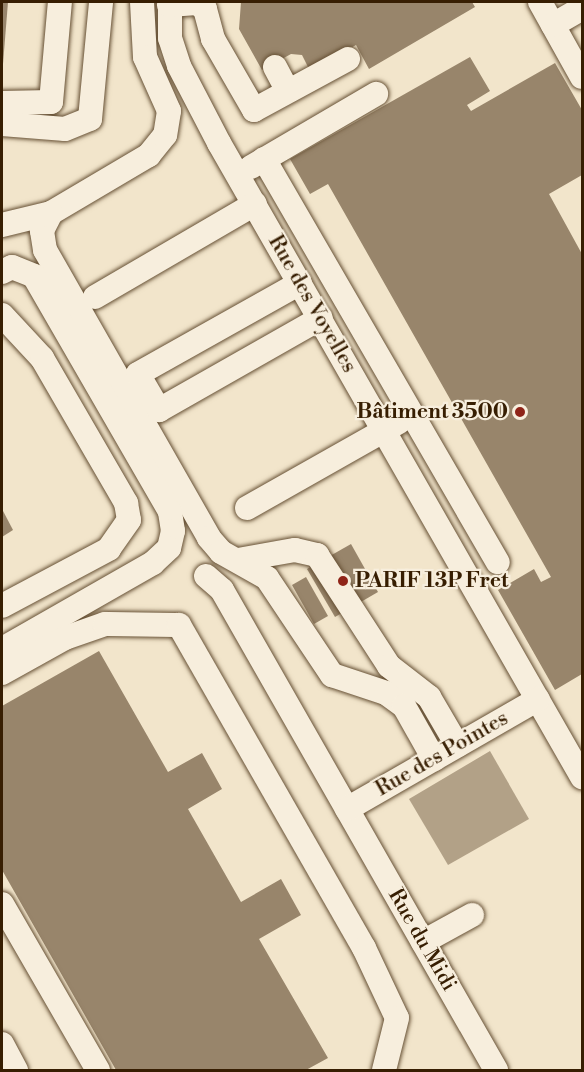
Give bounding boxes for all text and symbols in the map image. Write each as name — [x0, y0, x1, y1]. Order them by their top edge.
street label: Rue des Voyelles — [262, 231, 362, 377]
place label: Bâtiment 3500 — [356, 399, 508, 425]
marker: Bâtiment 3500 — [513, 405, 527, 419]
place label: PARIF 13P Fret — [355, 568, 509, 594]
marker: PARIF 13P Fret — [336, 574, 350, 588]
street label: Rue des Pointes — [371, 706, 513, 802]
street label: Rue du Midi — [383, 884, 461, 996]

